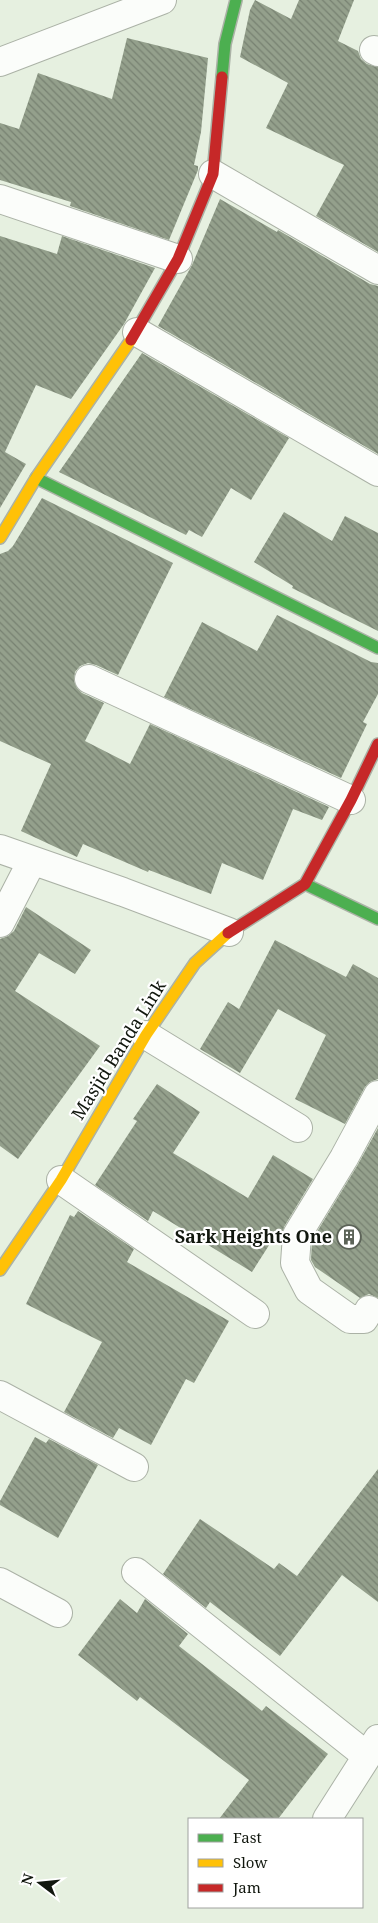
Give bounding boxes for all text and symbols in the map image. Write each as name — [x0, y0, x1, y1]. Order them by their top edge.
street label: Masjid Banda Link — [65, 975, 171, 1124]
place label: Sark Heights One — [175, 1224, 332, 1248]
building icon: Sark Heights One — [336, 1224, 362, 1250]
legend — [188, 1818, 363, 1908]
text: Fast — [233, 1827, 262, 1847]
text: Slow — [233, 1852, 267, 1872]
north arrow — [15, 1858, 65, 1908]
text: N — [16, 1871, 38, 1887]
text: Jam — [232, 1877, 261, 1897]

